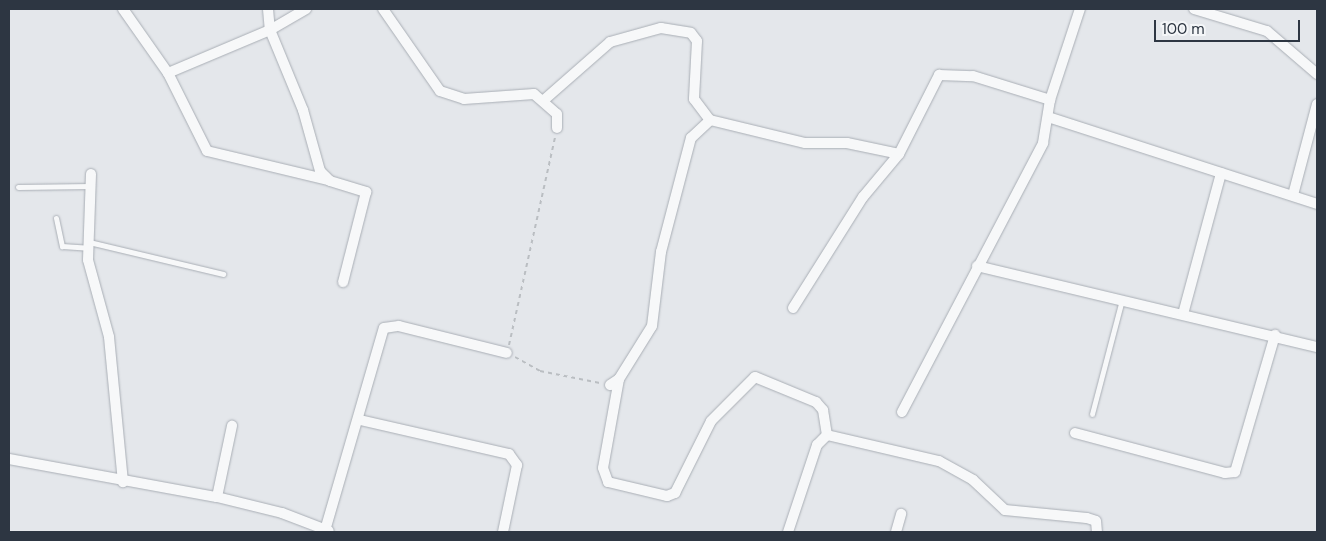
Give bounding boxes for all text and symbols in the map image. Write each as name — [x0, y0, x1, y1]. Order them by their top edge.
scale bar — [1156, 10, 1302, 42]
text: 100 m — [1162, 19, 1205, 39]

